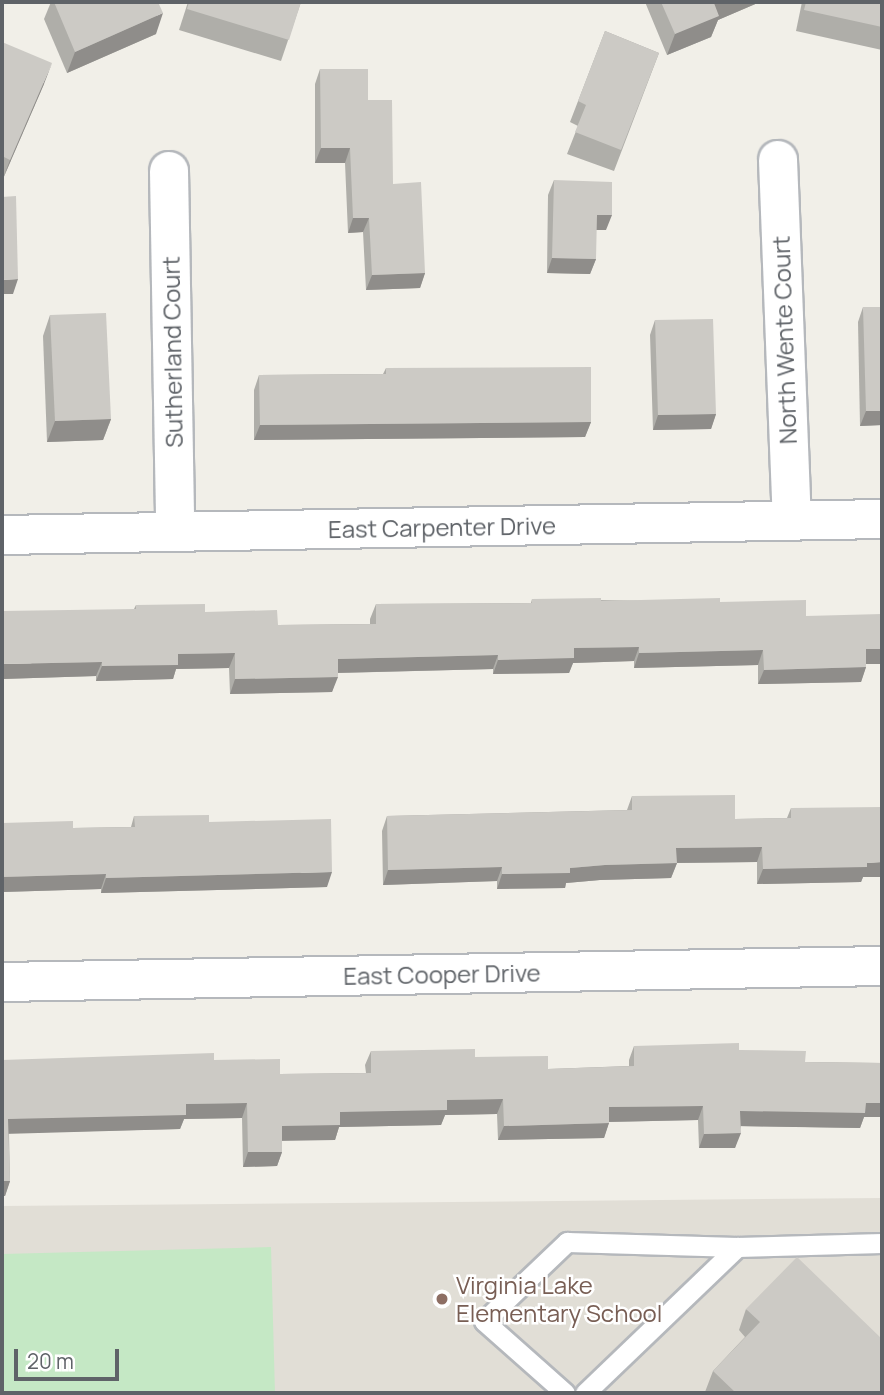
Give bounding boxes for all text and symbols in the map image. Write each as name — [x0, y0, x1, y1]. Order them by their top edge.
street label: North Wente Court — [766, 235, 802, 445]
street label: Sutherland Court — [156, 256, 188, 448]
street label: East Carpenter Drive — [328, 511, 556, 543]
street label: East Cooper Drive — [343, 958, 541, 990]
place label: Virginia Lake Elementary School — [456, 1271, 662, 1327]
marker: Virginia Lake Elementary School — [434, 1291, 450, 1307]
scale bar — [18, 1336, 122, 1380]
text: 20 m — [27, 1347, 74, 1375]

